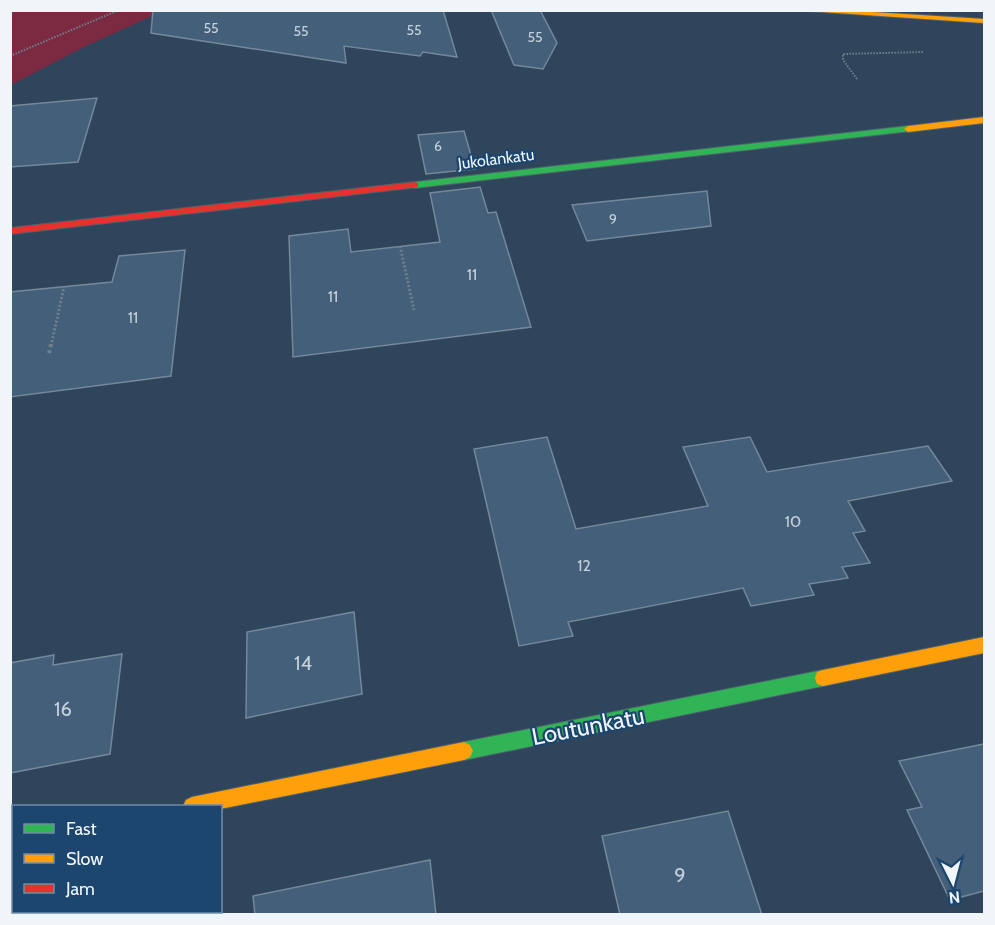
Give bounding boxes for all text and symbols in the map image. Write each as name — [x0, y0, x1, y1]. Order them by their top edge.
house number: 55 — [203, 19, 219, 37]
house number: 55 — [406, 21, 422, 39]
house number: 55 — [293, 22, 309, 40]
house number: 55 — [527, 28, 543, 46]
house number: 6 — [434, 137, 442, 155]
street label: Jukolankatu — [456, 145, 535, 173]
house number: 9 — [609, 210, 617, 228]
house number: 11 — [467, 265, 477, 284]
house number: 11 — [328, 287, 338, 306]
house number: 11 — [128, 308, 138, 327]
house number: 10 — [785, 512, 801, 531]
house number: 12 — [577, 556, 591, 575]
house number: 14 — [294, 651, 312, 675]
house number: 16 — [54, 697, 72, 721]
street label: Loutunkatu — [529, 701, 647, 751]
legend — [12, 805, 222, 913]
text: Fast — [66, 818, 97, 840]
text: Slow — [66, 848, 103, 870]
north arrow — [923, 853, 983, 913]
house number: 9 — [674, 863, 686, 887]
text: Jam — [65, 878, 95, 900]
text: N — [948, 887, 961, 907]

